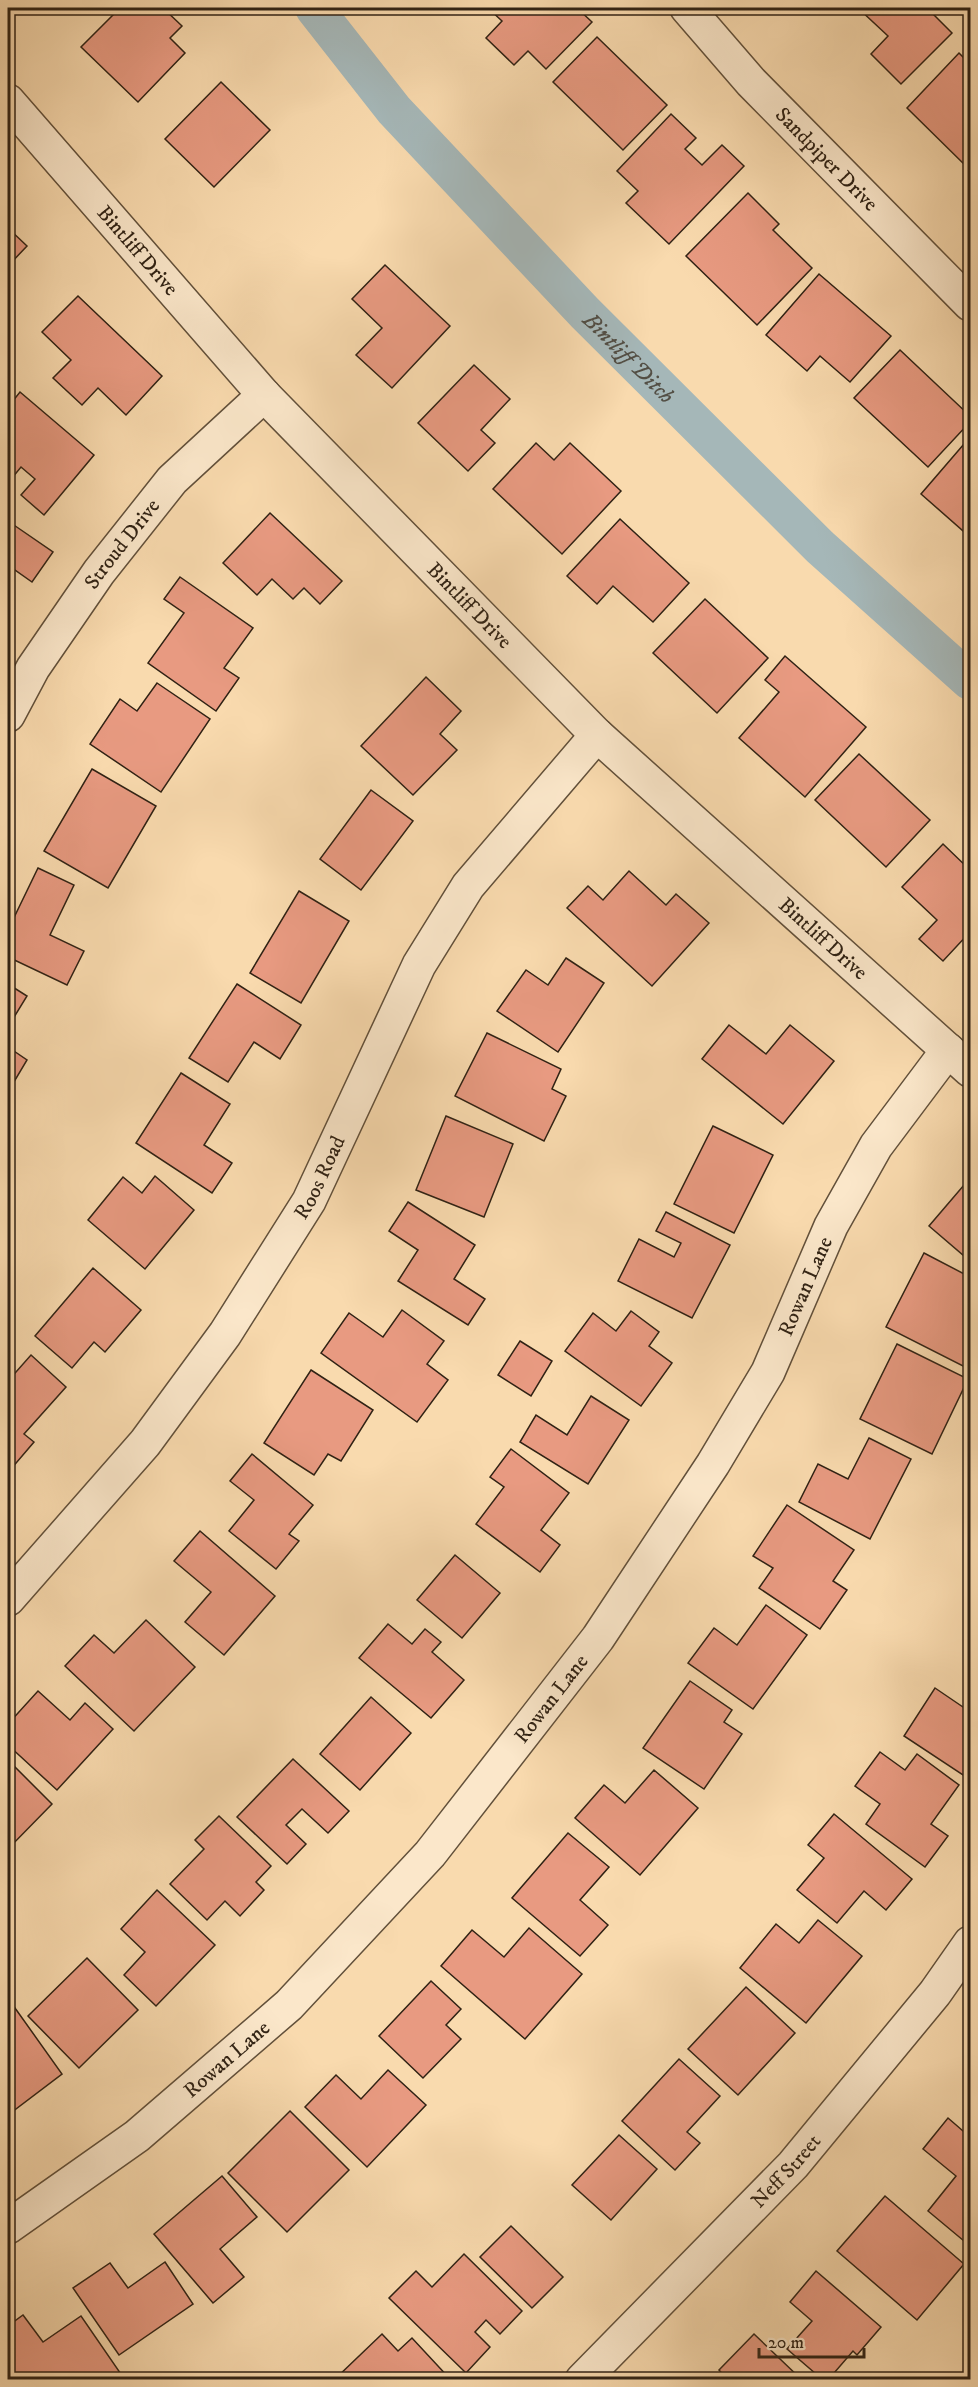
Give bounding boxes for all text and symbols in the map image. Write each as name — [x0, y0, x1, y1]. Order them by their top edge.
street label: Sandpiper Drive — [769, 102, 883, 217]
street label: Bintliff Drive — [91, 201, 184, 302]
water label: Bintliff Ditch — [576, 306, 680, 409]
street label: Stroud Drive — [79, 494, 166, 594]
street label: Bintliff Drive — [421, 557, 517, 655]
street label: Bintliff Drive — [773, 892, 873, 986]
street label: Roos Road — [289, 1132, 352, 1224]
street label: Rowan Lane — [773, 1233, 839, 1340]
street label: Rowan Lane — [509, 1649, 595, 1749]
street label: Rowan Lane — [179, 2015, 276, 2104]
street label: Neff Street — [746, 2129, 827, 2214]
scale bar — [759, 2321, 864, 2359]
text: 20 m — [768, 2332, 804, 2354]

